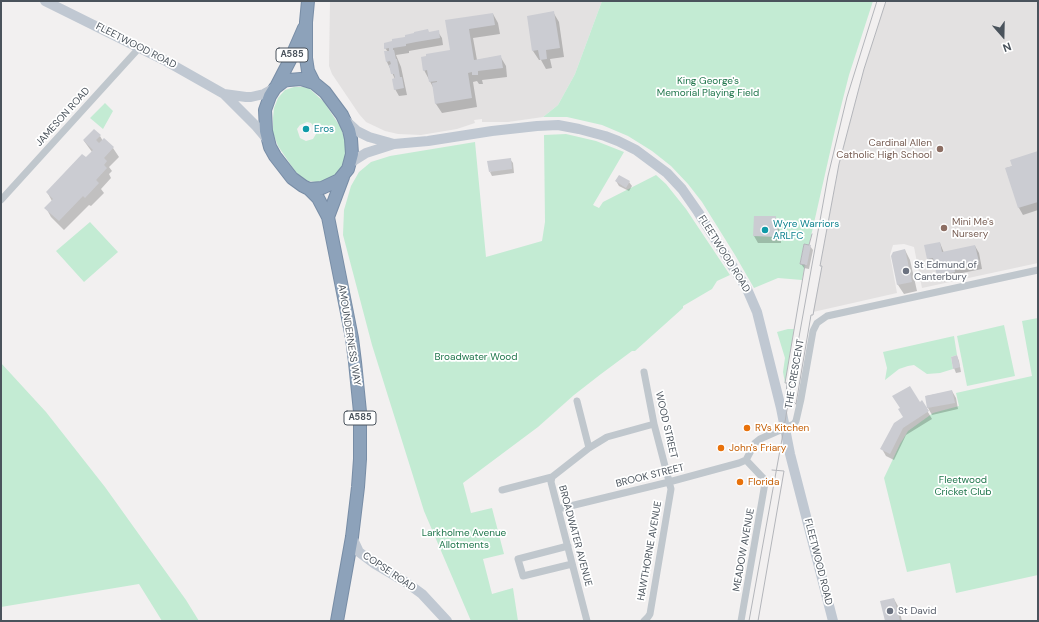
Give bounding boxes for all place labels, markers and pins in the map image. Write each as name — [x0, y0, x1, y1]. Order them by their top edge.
place label: Eros — [314, 123, 334, 135]
marker: Eros — [301, 124, 311, 134]
place label: Cardinal Allen Catholic High School — [836, 137, 932, 160]
marker: Cardinal Allen Catholic High School — [935, 144, 945, 154]
place label: Mini Me's Nursery — [952, 216, 994, 240]
place label: Wyre Warriors ARLFC — [773, 218, 839, 242]
marker: Mini Me's Nursery — [939, 223, 949, 233]
marker: Wyre Warriors ARLFC — [760, 225, 770, 235]
place label: St Edmund of Canterbury — [914, 259, 977, 282]
marker: St Edmund of Canterbury — [901, 266, 911, 276]
place label: RVs Kitchen — [755, 422, 809, 434]
marker: RVs Kitchen — [742, 423, 752, 433]
place label: John's Friary — [729, 442, 786, 454]
marker: John's Friary — [716, 443, 726, 453]
place label: Florida — [748, 476, 779, 488]
marker: Florida — [735, 477, 745, 487]
place label: St David — [898, 605, 936, 617]
marker: St David — [885, 606, 895, 616]

